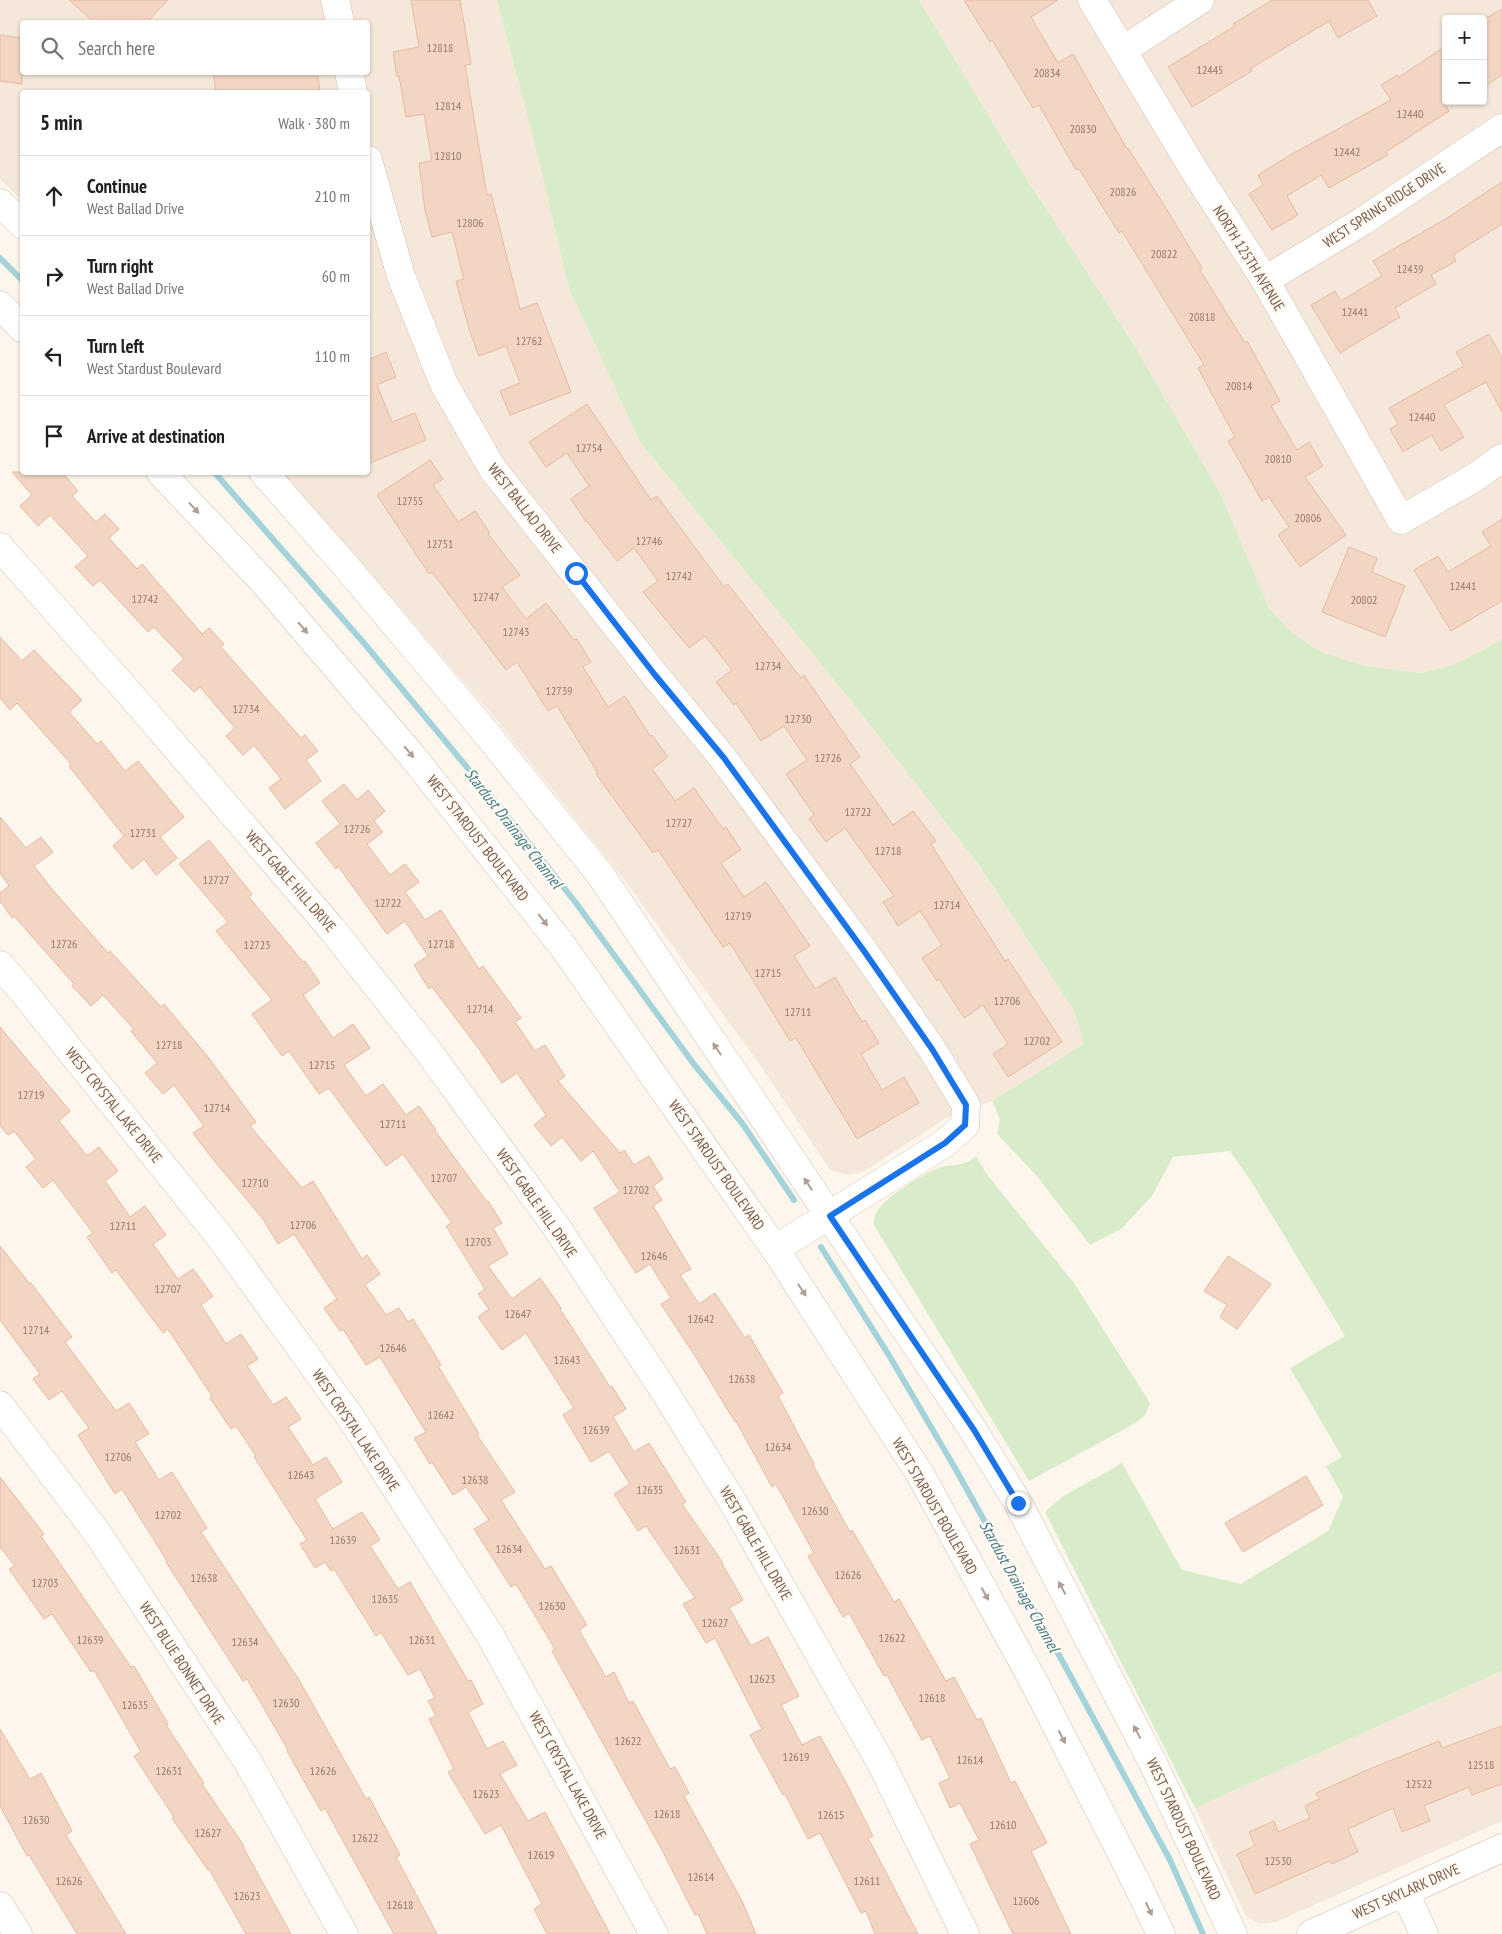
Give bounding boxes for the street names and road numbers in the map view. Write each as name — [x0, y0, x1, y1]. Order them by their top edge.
street label: WEST SPRING RIDGE DRIVE — [1319, 158, 1449, 252]
street label: NORTH 125TH AVENUE — [1209, 202, 1289, 314]
street label: WEST BALLAD DRIVE — [484, 459, 566, 557]
street label: WEST STARDUST BOULEVARD — [423, 771, 533, 905]
street label: WEST GABLE HILL DRIVE — [242, 826, 340, 936]
street label: WEST CRYSTAL LAKE DRIVE — [62, 1043, 166, 1167]
street label: WEST STARDUST BOULEVARD — [665, 1096, 769, 1234]
street label: WEST GABLE HILL DRIVE — [492, 1145, 582, 1261]
street label: WEST CRYSTAL LAKE DRIVE — [308, 1365, 404, 1495]
street label: WEST STARDUST BOULEVARD — [888, 1434, 982, 1578]
street label: WEST GABLE HILL DRIVE — [716, 1483, 796, 1603]
street label: WEST BLUE BONNET DRIVE — [135, 1598, 229, 1728]
street label: WEST CRYSTAL LAKE DRIVE — [525, 1708, 611, 1842]
street label: WEST STARDUST BOULEVARD — [1143, 1755, 1225, 1903]
street label: WEST SKYLARK DRIVE — [1349, 1859, 1463, 1923]

